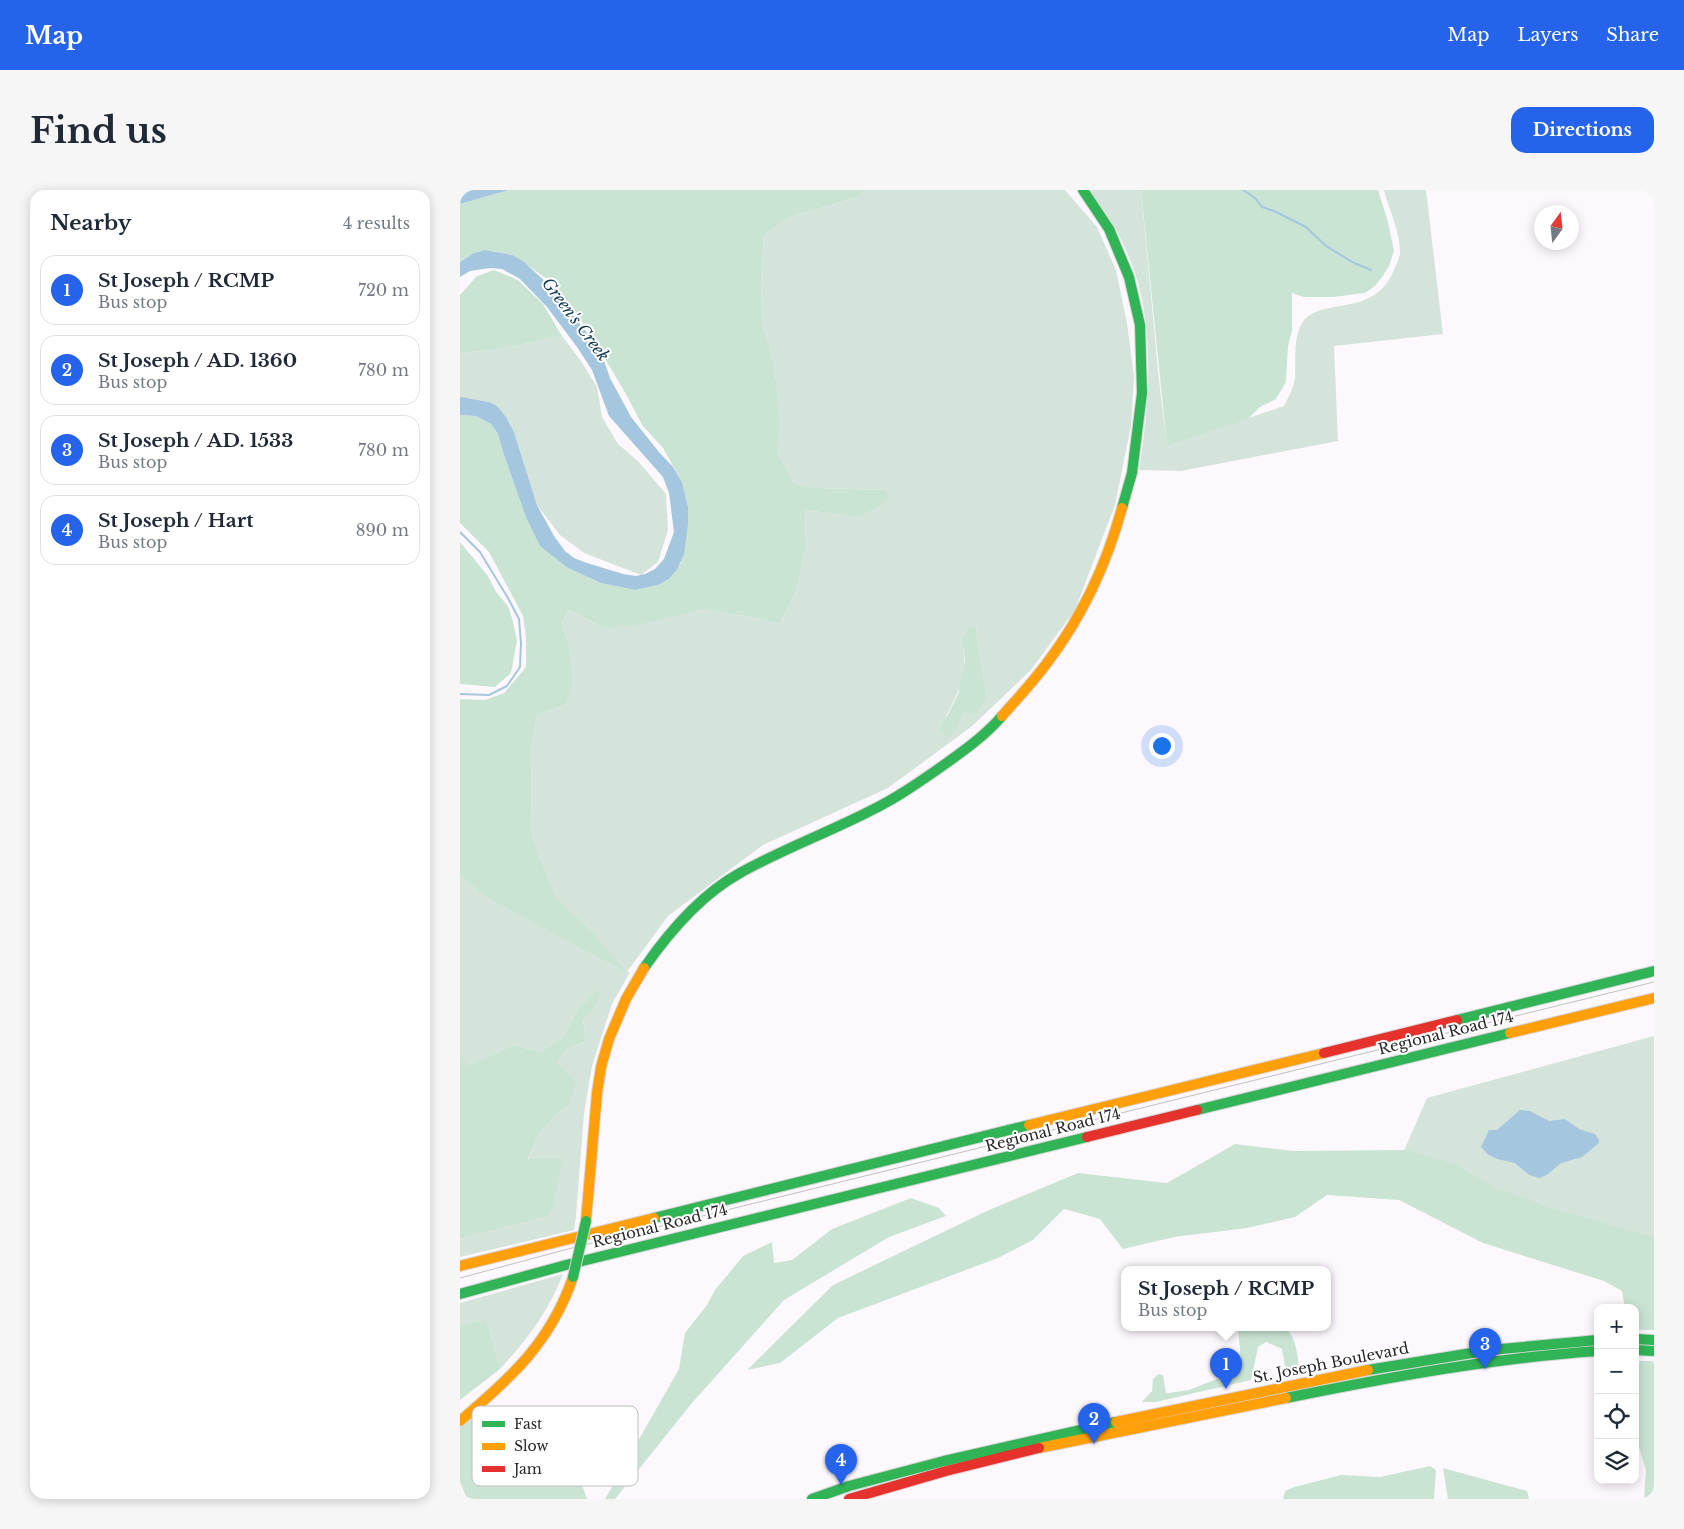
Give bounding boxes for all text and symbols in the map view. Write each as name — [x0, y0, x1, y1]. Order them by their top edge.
text: Map — [25, 21, 83, 50]
text: Map — [1448, 24, 1489, 46]
text: Layers — [1517, 24, 1578, 46]
text: Share — [1606, 24, 1659, 46]
button: Directions — [1511, 107, 1654, 153]
text: Find us — [30, 109, 167, 152]
north arrow — [1534, 205, 1579, 250]
text: Nearby — [50, 210, 131, 236]
text: 4 results — [343, 213, 410, 233]
text: St Joseph / RCMP — [98, 269, 274, 292]
water label: Green's Creek — [538, 273, 614, 365]
text: 1 — [64, 280, 70, 300]
text: 720 m — [358, 280, 409, 300]
text: Bus stop — [98, 292, 167, 312]
text: St Joseph / AD. 1360 — [98, 349, 297, 372]
text: 2 — [62, 360, 72, 380]
text: 780 m — [358, 360, 409, 380]
text: Bus stop — [98, 372, 167, 392]
text: St Joseph / AD. 1533 — [98, 429, 293, 452]
text: 3 — [62, 440, 72, 460]
text: 780 m — [358, 440, 409, 460]
text: Bus stop — [98, 452, 167, 472]
text: St Joseph / Hart — [98, 509, 253, 532]
text: 4 — [62, 520, 72, 540]
text: 890 m — [356, 520, 409, 540]
text: Bus stop — [98, 532, 167, 552]
your location — [1149, 733, 1175, 759]
street label: Regional Road 174 — [1376, 1006, 1516, 1059]
street label: Regional Road 174 — [983, 1103, 1123, 1156]
street label: Regional Road 174 — [590, 1199, 730, 1252]
popup — [1121, 1266, 1331, 1331]
text: St Joseph / RCMP — [1138, 1277, 1314, 1300]
text: Bus stop — [1138, 1300, 1207, 1320]
map controls — [1594, 1304, 1639, 1484]
button: + — [1594, 1304, 1639, 1349]
pin: 3 — [1469, 1328, 1501, 1369]
street label: St. Joseph Boulevard — [1251, 1338, 1410, 1387]
pin: 1 — [1210, 1348, 1242, 1389]
button: − — [1594, 1349, 1639, 1394]
button: locate — [1594, 1394, 1639, 1439]
pin: 2 — [1078, 1403, 1110, 1444]
legend — [472, 1406, 638, 1486]
text: Fast — [514, 1415, 543, 1433]
text: Slow — [514, 1437, 548, 1455]
button: layers — [1594, 1439, 1639, 1484]
pin: 4 — [825, 1444, 857, 1485]
text: Jam — [512, 1460, 542, 1478]

